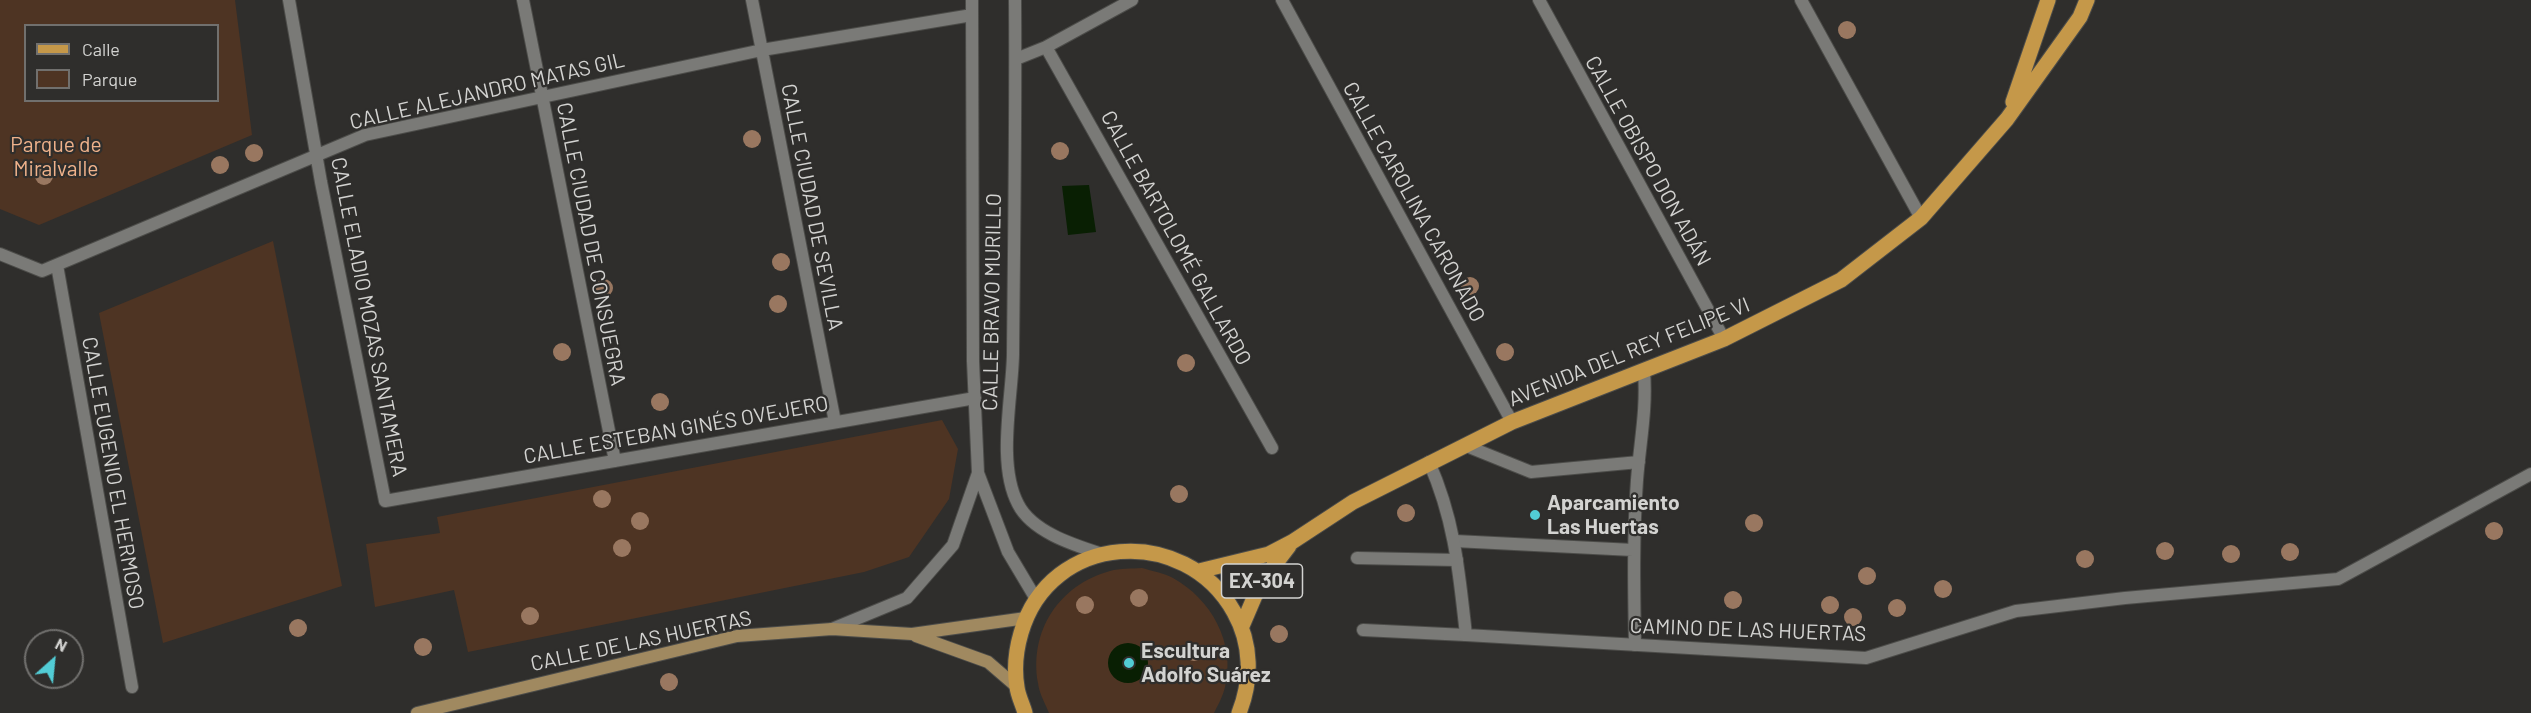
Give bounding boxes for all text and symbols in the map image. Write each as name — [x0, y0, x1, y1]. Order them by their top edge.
legend — [24, 24, 219, 102]
text: Calle — [82, 38, 120, 60]
street label: CALLE ALEJANDRO MATAS GIL — [347, 47, 627, 135]
street label: CALLE OBISPO DON ADÁN — [1580, 51, 1716, 271]
text: Parque — [82, 68, 137, 90]
street label: CALLE CAROLINA CARONADO — [1337, 78, 1491, 326]
street label: CALLE CIUDAD DE SEVILLA — [776, 81, 848, 333]
street label: CALLE CIUDAD DE CONSUEGRA — [551, 100, 631, 388]
street label: CALLE BARTOLOMÉ GALLARDO — [1095, 106, 1257, 370]
park label: Parque de Miralvalle — [10, 132, 102, 182]
street label: CALLE ELADIO MOZAS SANTAMERA — [326, 155, 412, 479]
street label: CALLE BRAVO MURILLO — [978, 193, 1006, 411]
street label: AVENIDA DEL REY FELIPE VI — [1505, 292, 1753, 412]
street label: CALLE EUGENIO EL HERMOSO — [77, 335, 149, 611]
street label: CALLE ESTEBAN GINÉS OVEJERO — [522, 391, 830, 469]
place label: Aparcamiento Las Huertas — [1547, 490, 1680, 540]
marker: Aparcamiento Las Huertas — [1528, 508, 1542, 522]
road number: EX-304 — [1222, 564, 1302, 598]
street label: CALLE DE LAS HUERTAS — [528, 605, 754, 677]
street label: CAMINO DE LAS HUERTAS — [1629, 613, 1867, 647]
north arrow — [24, 629, 84, 689]
text: N — [52, 633, 71, 655]
place label: Escultura Adolfo Suárez — [1141, 638, 1271, 688]
marker: Escultura Adolfo Suárez — [1122, 656, 1136, 670]

